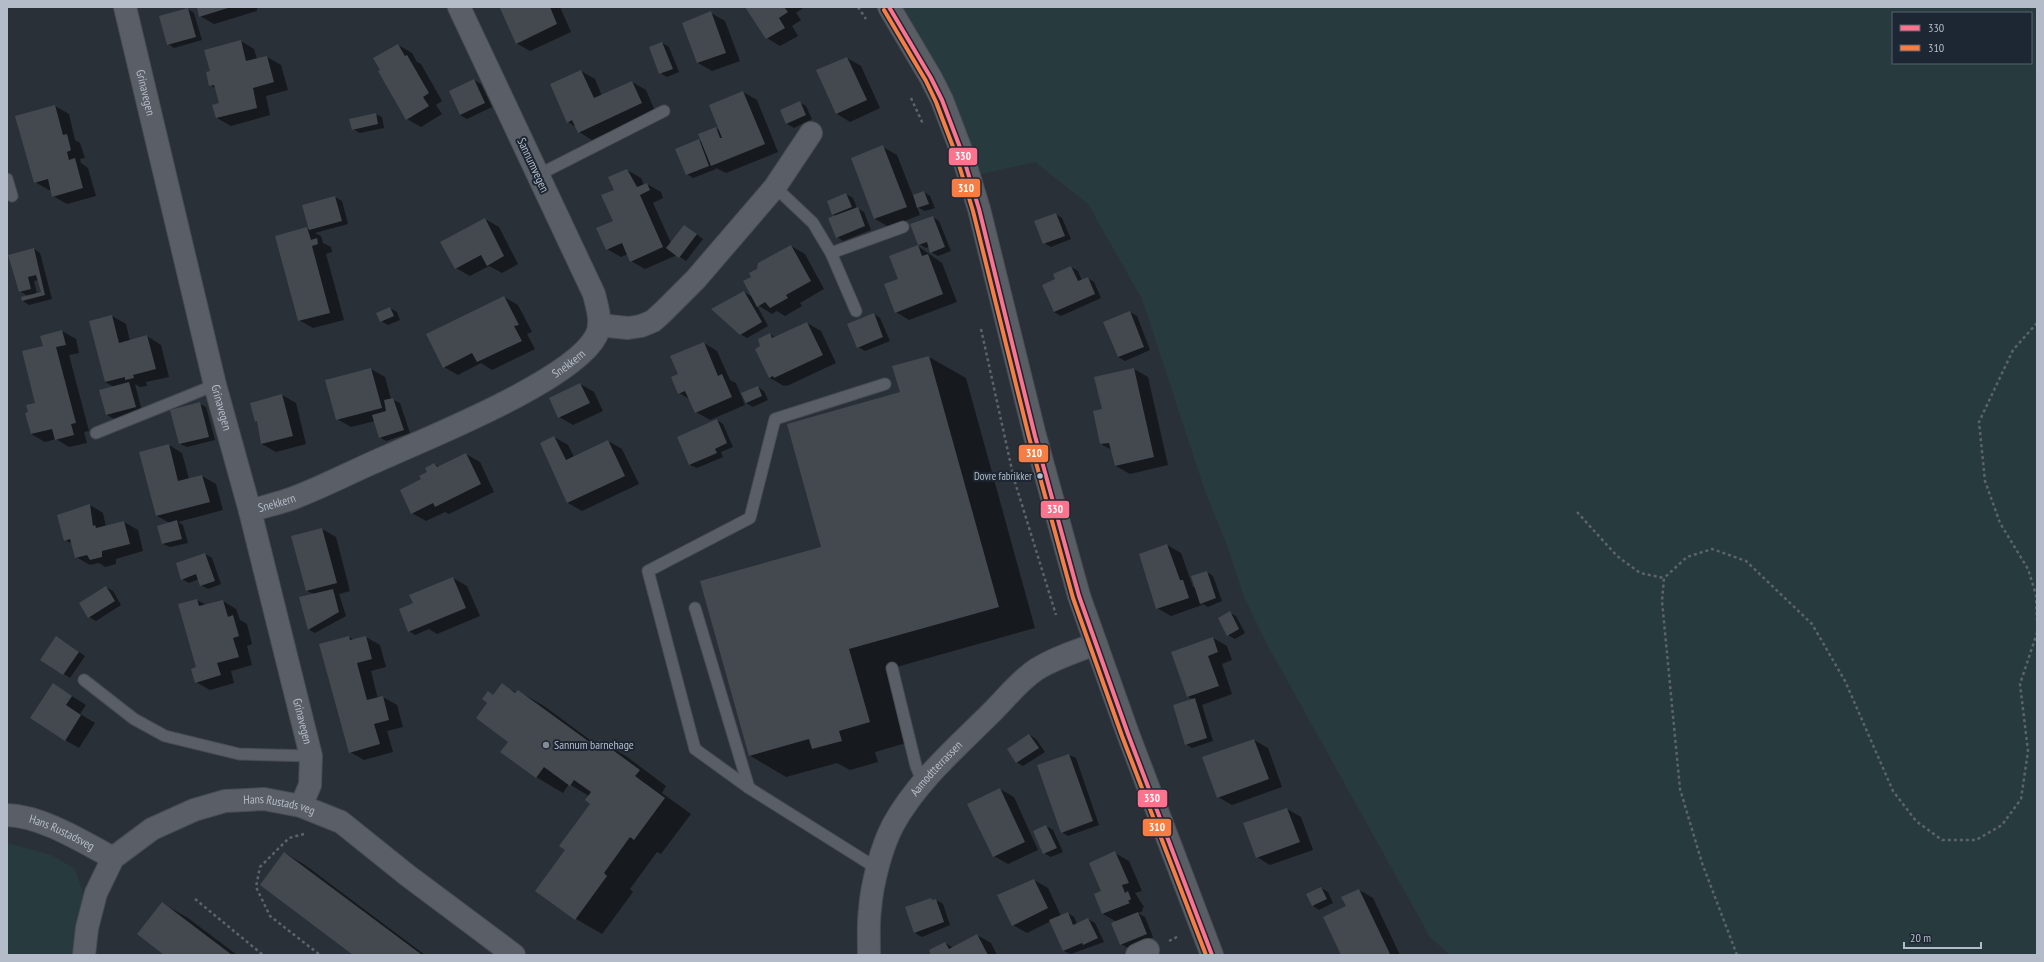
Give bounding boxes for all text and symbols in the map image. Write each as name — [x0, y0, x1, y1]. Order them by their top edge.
legend — [1892, 12, 2032, 64]
text: 330 — [1928, 20, 1944, 35]
text: 310 — [1928, 40, 1944, 55]
street label: Grinavegen — [133, 68, 159, 117]
street label: Sannumvegen — [514, 135, 553, 194]
line badge: 330 — [948, 147, 978, 166]
text: 330 — [955, 149, 971, 163]
line badge: 310 — [951, 178, 981, 198]
text: 310 — [958, 181, 974, 195]
street label: Snekkern — [549, 346, 588, 381]
street label: Grinavegen — [208, 383, 235, 432]
line badge: 310 — [1018, 444, 1049, 463]
text: 310 — [1026, 446, 1042, 460]
place label: Dovre fabrikker — [974, 469, 1032, 483]
marker: Dovre fabrikker — [1035, 471, 1045, 481]
street label: Snekkern — [256, 490, 297, 515]
line badge: 330 — [1040, 500, 1070, 519]
text: 330 — [1047, 502, 1063, 516]
street label: Grinavegen — [290, 697, 316, 746]
place label: Sannum barnehage — [554, 737, 634, 752]
street label: Aamodtterrassen — [907, 737, 965, 799]
marker: Sannum barnehage — [541, 740, 551, 750]
line badge: 330 — [1137, 789, 1168, 808]
street label: Hans Rustads veg — [243, 791, 317, 818]
text: 330 — [1144, 791, 1160, 805]
street label: Hans Rustadsveg — [28, 811, 97, 853]
line badge: 310 — [1142, 818, 1172, 837]
text: 310 — [1149, 820, 1165, 834]
scale bar — [1904, 924, 1981, 950]
text: 20 m — [1910, 930, 1931, 945]

